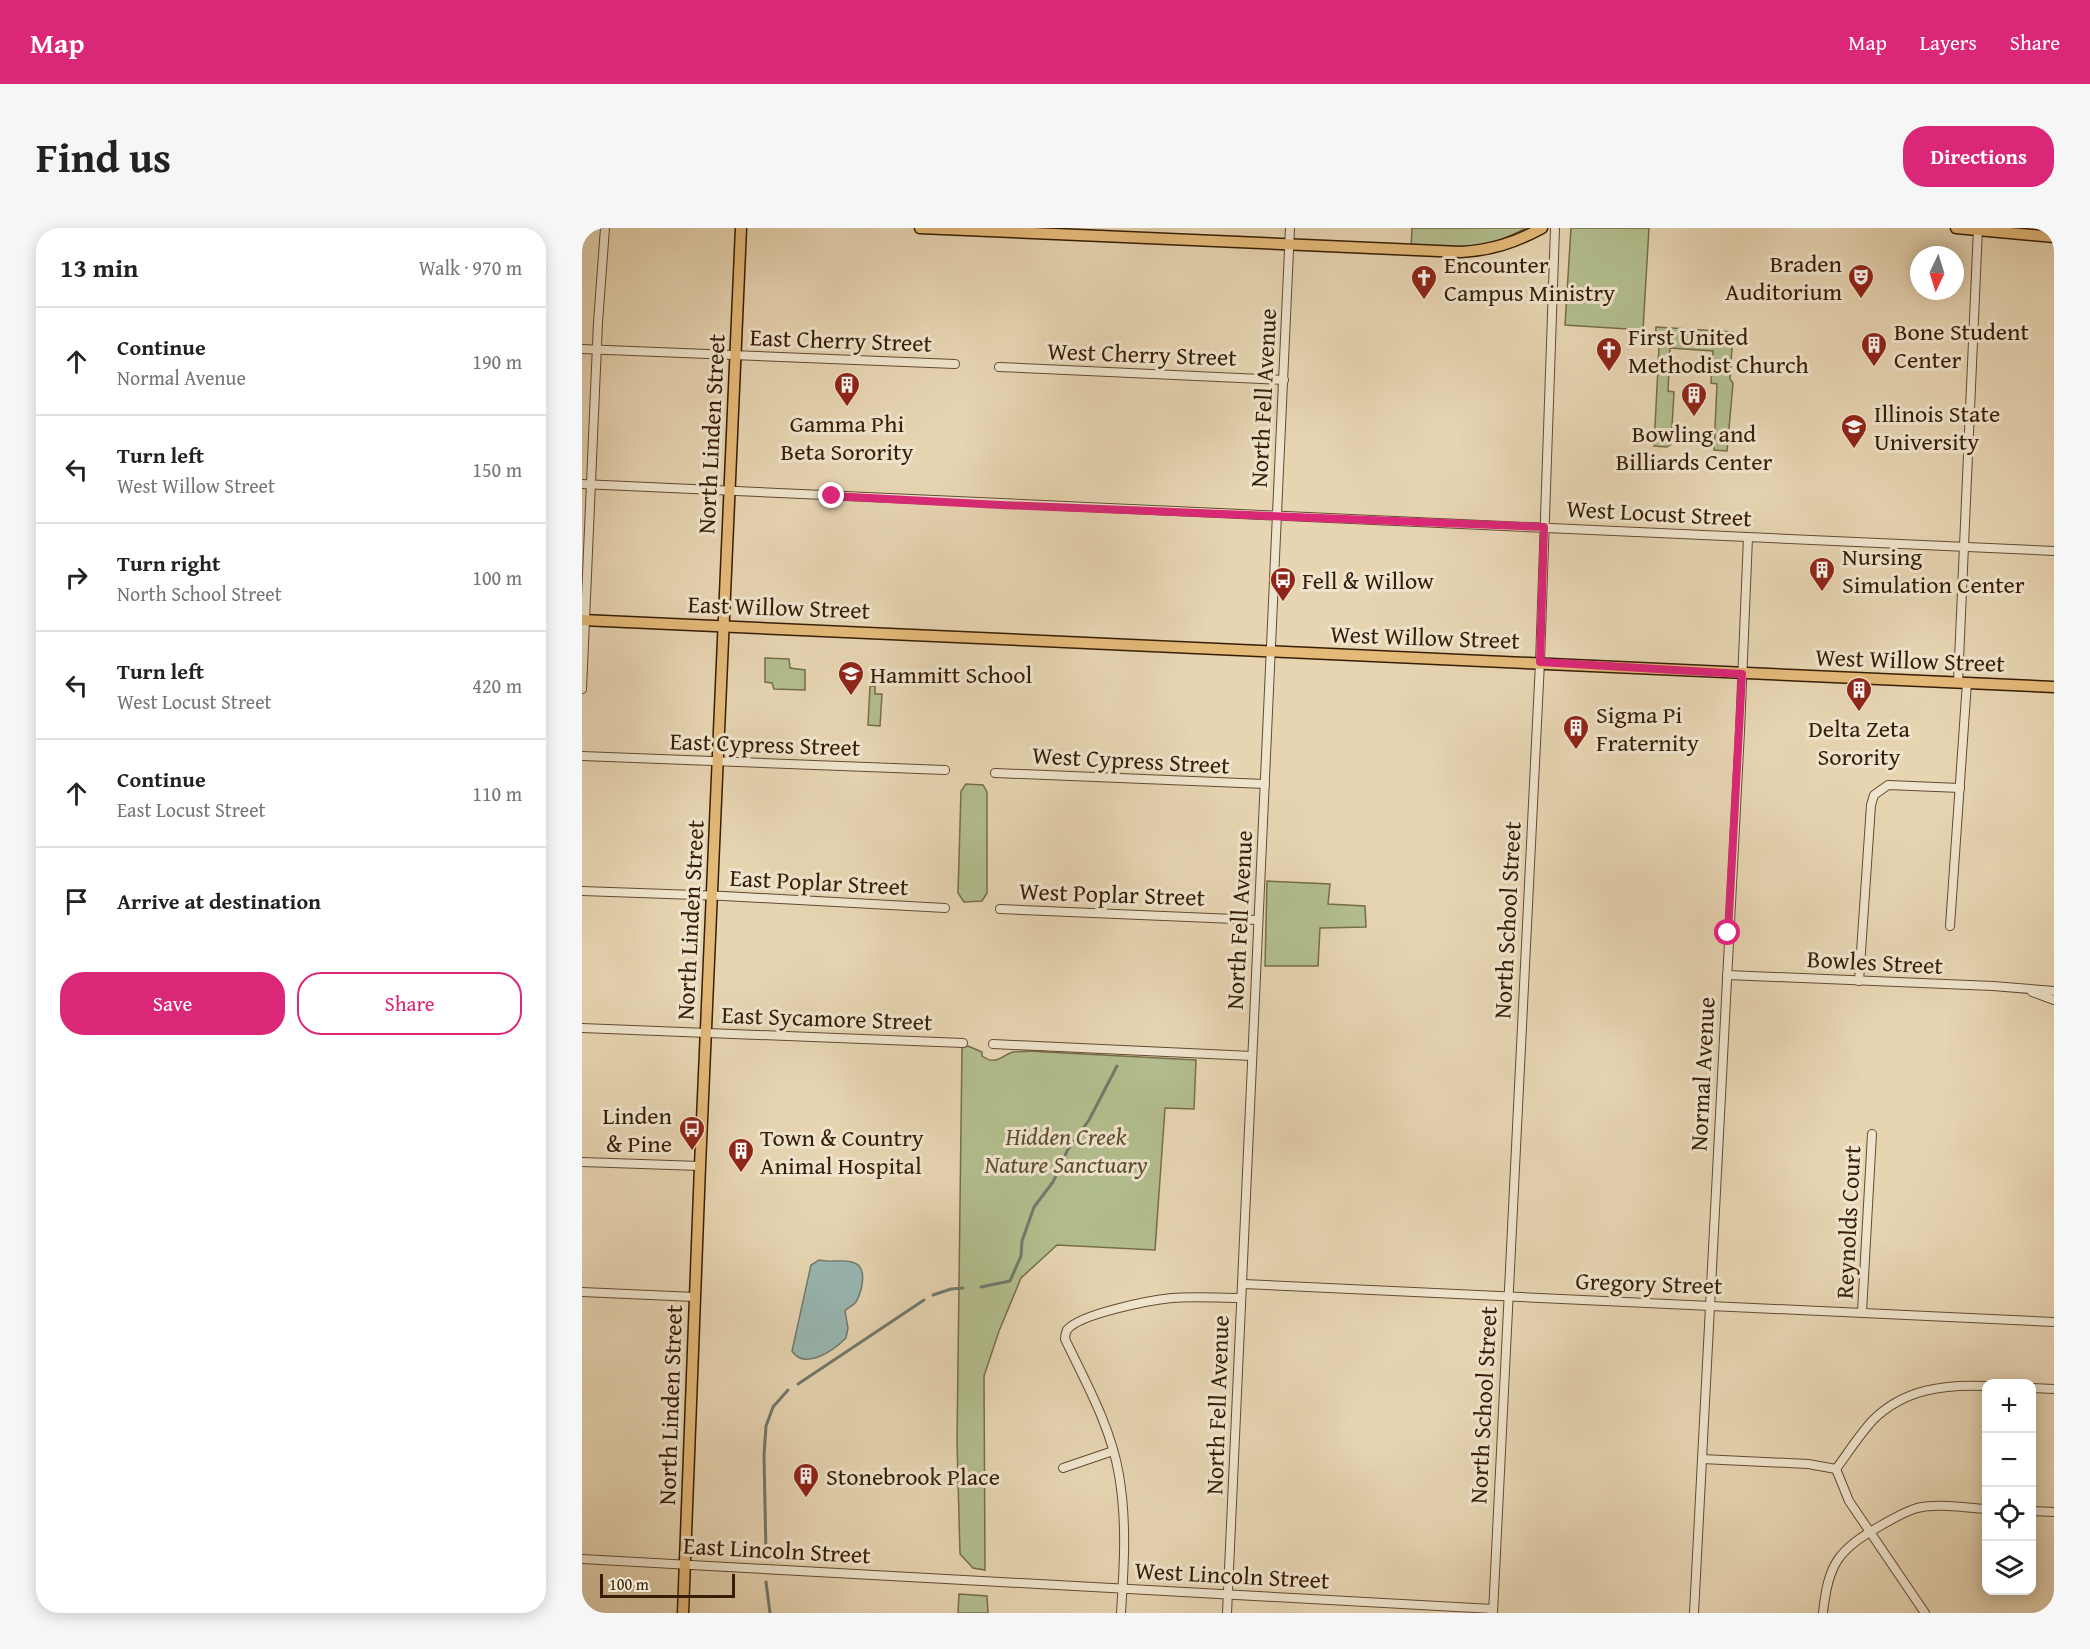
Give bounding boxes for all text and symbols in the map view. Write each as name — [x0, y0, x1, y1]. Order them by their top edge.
text: Map — [30, 22, 84, 63]
text: Map — [1848, 27, 1887, 58]
text: Layers — [1920, 27, 1977, 58]
text: Share — [2010, 27, 2060, 58]
text: Find us — [36, 126, 171, 187]
button: Directions — [1903, 126, 2054, 187]
place label: Braden Auditorium — [1725, 246, 1843, 309]
north arrow — [1910, 246, 1964, 300]
place label: Encounter Campus Ministry — [1444, 247, 1615, 310]
text: 13 min — [60, 248, 138, 287]
text: Walk · 970 m — [419, 253, 522, 282]
theatre icon: Braden Auditorium — [1846, 262, 1876, 300]
church icon: Encounter Campus Ministry — [1409, 263, 1439, 301]
street label: North Fell Avenue — [1241, 307, 1285, 489]
place label: Bone Student Center — [1894, 314, 2030, 377]
street label: East Cherry Street — [749, 319, 933, 361]
place label: First United Methodist Church — [1628, 319, 1809, 382]
building icon: Bone Student Center — [1859, 330, 1889, 368]
text: Continue — [117, 331, 206, 363]
street label: North Linden Street — [688, 332, 734, 535]
street label: West Cherry Street — [1047, 333, 1238, 375]
church icon: First United Methodist Church — [1594, 335, 1624, 373]
icon: ahead — [60, 345, 93, 378]
text: 190 m — [472, 347, 522, 376]
text: Normal Avenue — [117, 363, 246, 392]
building icon: Gamma Phi Beta Sorority — [832, 370, 862, 408]
building icon: Bowling and Billiards Center — [1679, 380, 1709, 418]
place label: Illinois State University — [1874, 396, 2000, 459]
place label: Gamma Phi Beta Sorority — [781, 406, 913, 469]
school or university icon: Illinois State University — [1839, 412, 1869, 450]
place label: Bowling and Billiards Center — [1616, 416, 1772, 479]
text: Turn left — [117, 439, 204, 471]
icon: left — [60, 453, 93, 486]
text: 150 m — [472, 455, 522, 484]
text: West Willow Street — [117, 471, 275, 500]
route end — [818, 482, 844, 508]
street label: West Locust Street — [1565, 491, 1753, 535]
place label: Nursing Simulation Center — [1842, 539, 2025, 602]
text: Turn right — [117, 547, 220, 579]
building icon: Nursing Simulation Center — [1807, 555, 1837, 593]
icon: right — [60, 561, 93, 594]
text: 100 m — [472, 563, 522, 592]
place label: Fell & Willow — [1302, 563, 1434, 598]
bus stop icon: Fell & Willow — [1268, 565, 1298, 603]
text: North School Street — [117, 579, 282, 608]
street label: East Willow Street — [687, 586, 871, 628]
street label: West Willow Street — [1330, 616, 1521, 658]
street label: West Willow Street — [1815, 639, 2006, 681]
text: Turn left — [117, 655, 204, 687]
place label: Hammitt School — [870, 657, 1032, 692]
school or university icon: Hammitt School — [836, 659, 866, 697]
icon: left — [60, 669, 93, 702]
text: 420 m — [472, 671, 522, 700]
building icon: Delta Zeta Sorority — [1844, 675, 1874, 713]
text: West Locust Street — [117, 687, 272, 716]
place label: Sigma Pi Fraternity — [1596, 697, 1699, 760]
place label: Delta Zeta Sorority — [1808, 711, 1910, 774]
building icon: Sigma Pi Fraternity — [1561, 713, 1591, 751]
street label: East Cypress Street — [669, 723, 861, 765]
street label: West Cypress Street — [1031, 737, 1231, 783]
text: Continue — [117, 763, 206, 795]
icon: ahead — [60, 777, 93, 810]
text: 110 m — [472, 779, 522, 808]
text: East Locust Street — [117, 795, 266, 824]
street label: North Linden Street — [667, 818, 713, 1021]
street label: North School Street — [1484, 820, 1530, 1020]
street label: North Fell Avenue — [1217, 829, 1261, 1011]
street label: East Poplar Street — [729, 860, 910, 904]
street label: West Poplar Street — [1018, 873, 1206, 915]
icon: arrive — [60, 885, 93, 918]
text: Arrive at destination — [117, 885, 321, 917]
route start — [1714, 919, 1740, 945]
street label: Bowles Street — [1806, 941, 1944, 983]
button: Save — [60, 972, 285, 1035]
button: Share — [297, 972, 522, 1035]
street label: Normal Avenue — [1680, 996, 1724, 1152]
street label: East Sycamore Street — [721, 997, 934, 1039]
place label: Linden & Pine — [603, 1098, 673, 1161]
bus stop icon: Linden & Pine — [677, 1114, 707, 1152]
park label: Hidden Creek Nature Sanctuary — [984, 1119, 1148, 1182]
place label: Town & Country Animal Hospital — [760, 1120, 924, 1183]
building icon: Town & Country Animal Hospital — [726, 1136, 756, 1174]
street label: Reynolds Court — [1827, 1144, 1870, 1300]
street label: Gregory Street — [1575, 1263, 1724, 1303]
street label: North Linden Street — [649, 1304, 691, 1506]
street label: North School Street — [1460, 1305, 1506, 1505]
street label: North Fell Avenue — [1196, 1315, 1238, 1495]
map controls — [1982, 1379, 2036, 1595]
button: + — [1982, 1379, 2036, 1433]
button: − — [1982, 1433, 2036, 1487]
place label: Stonebrook Place — [826, 1459, 1000, 1494]
building icon: Stonebrook Place — [791, 1461, 821, 1499]
button: locate — [1982, 1487, 2036, 1541]
street label: East Lincoln Street — [682, 1528, 872, 1572]
button: layers — [1982, 1541, 2036, 1595]
street label: West Lincoln Street — [1134, 1552, 1331, 1598]
scale bar — [600, 1571, 735, 1598]
text: 100 m — [609, 1572, 649, 1596]

